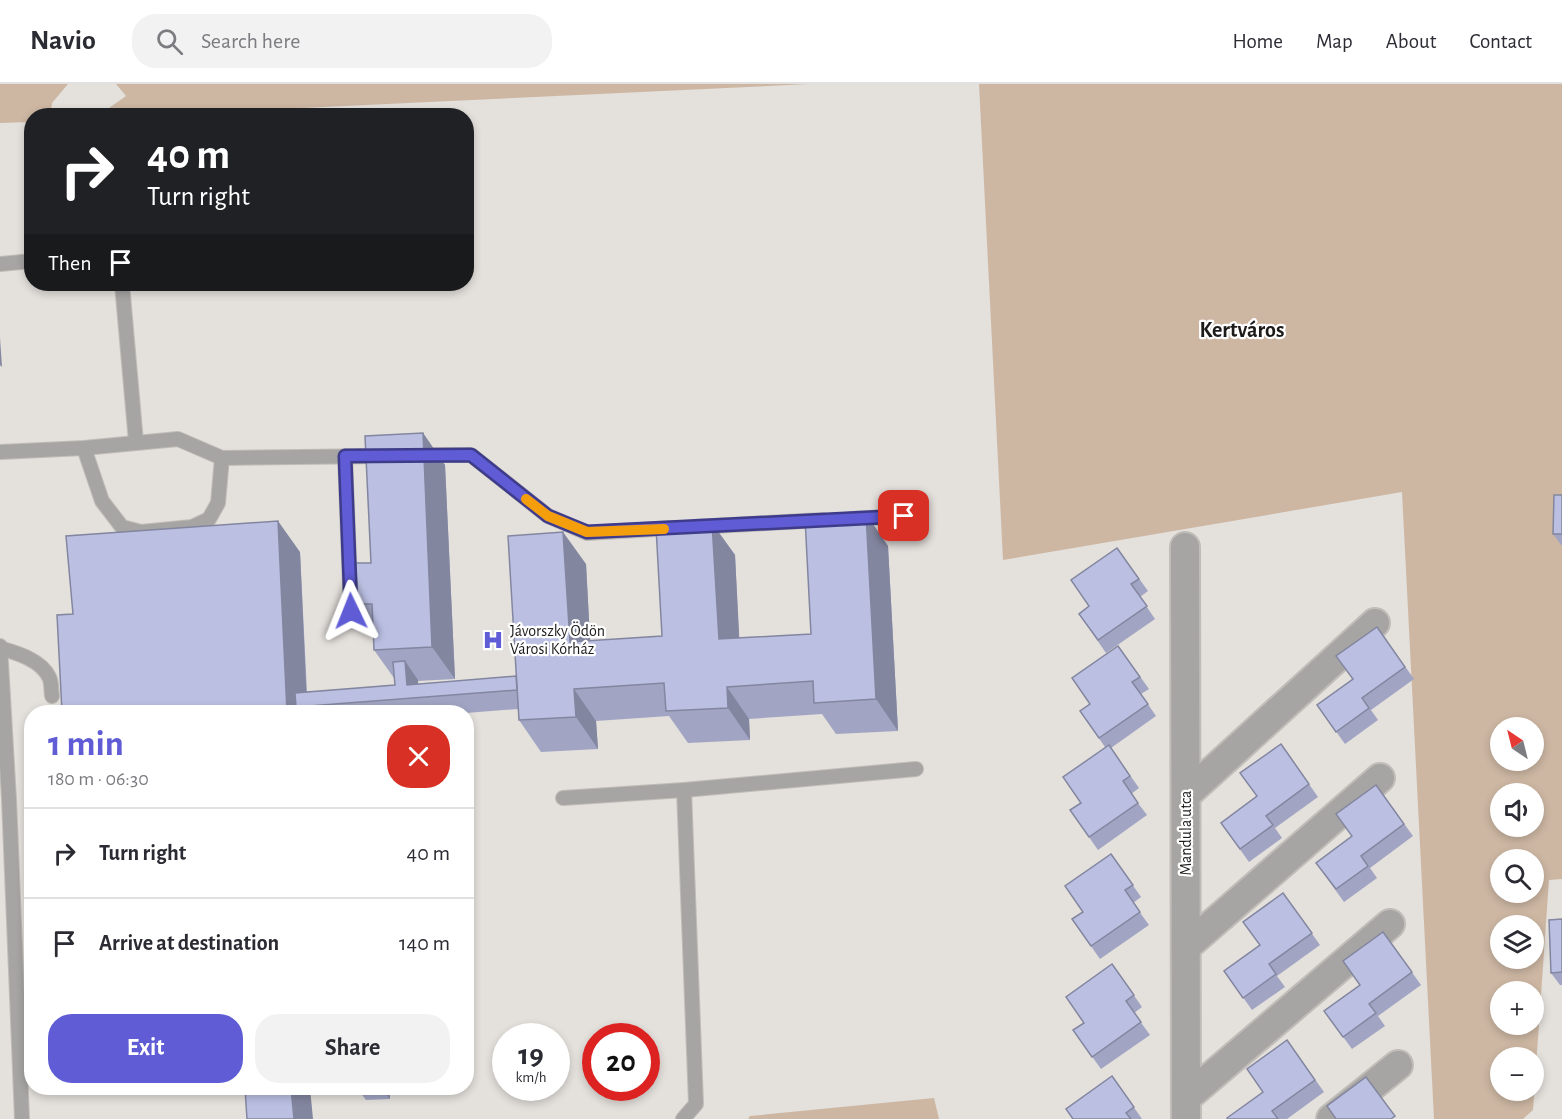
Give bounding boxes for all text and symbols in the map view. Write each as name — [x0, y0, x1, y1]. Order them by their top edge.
search box — [132, 14, 552, 68]
icon: search — [153, 25, 186, 58]
text: Navio — [30, 27, 96, 55]
text: Search here — [201, 30, 300, 52]
text: Home — [1232, 31, 1283, 52]
text: Map — [1316, 31, 1353, 52]
text: About — [1386, 31, 1436, 52]
text: Contact — [1469, 31, 1532, 52]
icon: right — [48, 132, 126, 210]
text: 40 m — [147, 134, 230, 176]
text: Turn right — [147, 183, 250, 210]
icon: arrive — [104, 246, 137, 279]
text: Then — [48, 252, 92, 274]
district label: Kertváros — [1200, 319, 1284, 341]
pin — [878, 490, 929, 541]
icon: arrive — [887, 499, 920, 532]
position arrow — [319, 579, 383, 643]
place label: Jávorszky Ödön Városi Kórház — [510, 621, 605, 657]
hospital icon: Jávorszky Ödön Városi Kórház — [481, 628, 505, 652]
north arrow — [1490, 717, 1544, 771]
map controls — [1490, 717, 1544, 1101]
button: close — [387, 725, 450, 788]
text: 1 min — [48, 726, 124, 762]
text: 180 m · 06:30 — [48, 769, 149, 789]
button: sound — [1490, 783, 1544, 837]
street label: Mandula utca — [1178, 791, 1194, 875]
icon: right — [48, 837, 81, 870]
text: Turn right — [99, 842, 186, 864]
text: 40 m — [407, 842, 450, 864]
button: search — [1490, 849, 1544, 903]
button: layers — [1490, 915, 1544, 969]
icon: arrive — [48, 927, 81, 960]
text: Arrive at destination — [99, 932, 279, 954]
text: 140 m — [399, 932, 450, 954]
button: + — [1490, 981, 1544, 1035]
button: Exit — [48, 1014, 243, 1083]
button: Share — [255, 1014, 450, 1083]
speed limit sign: 20 — [582, 1023, 660, 1101]
text: 19 — [518, 1040, 544, 1070]
button: − — [1490, 1047, 1544, 1101]
text: km/h — [516, 1070, 546, 1085]

